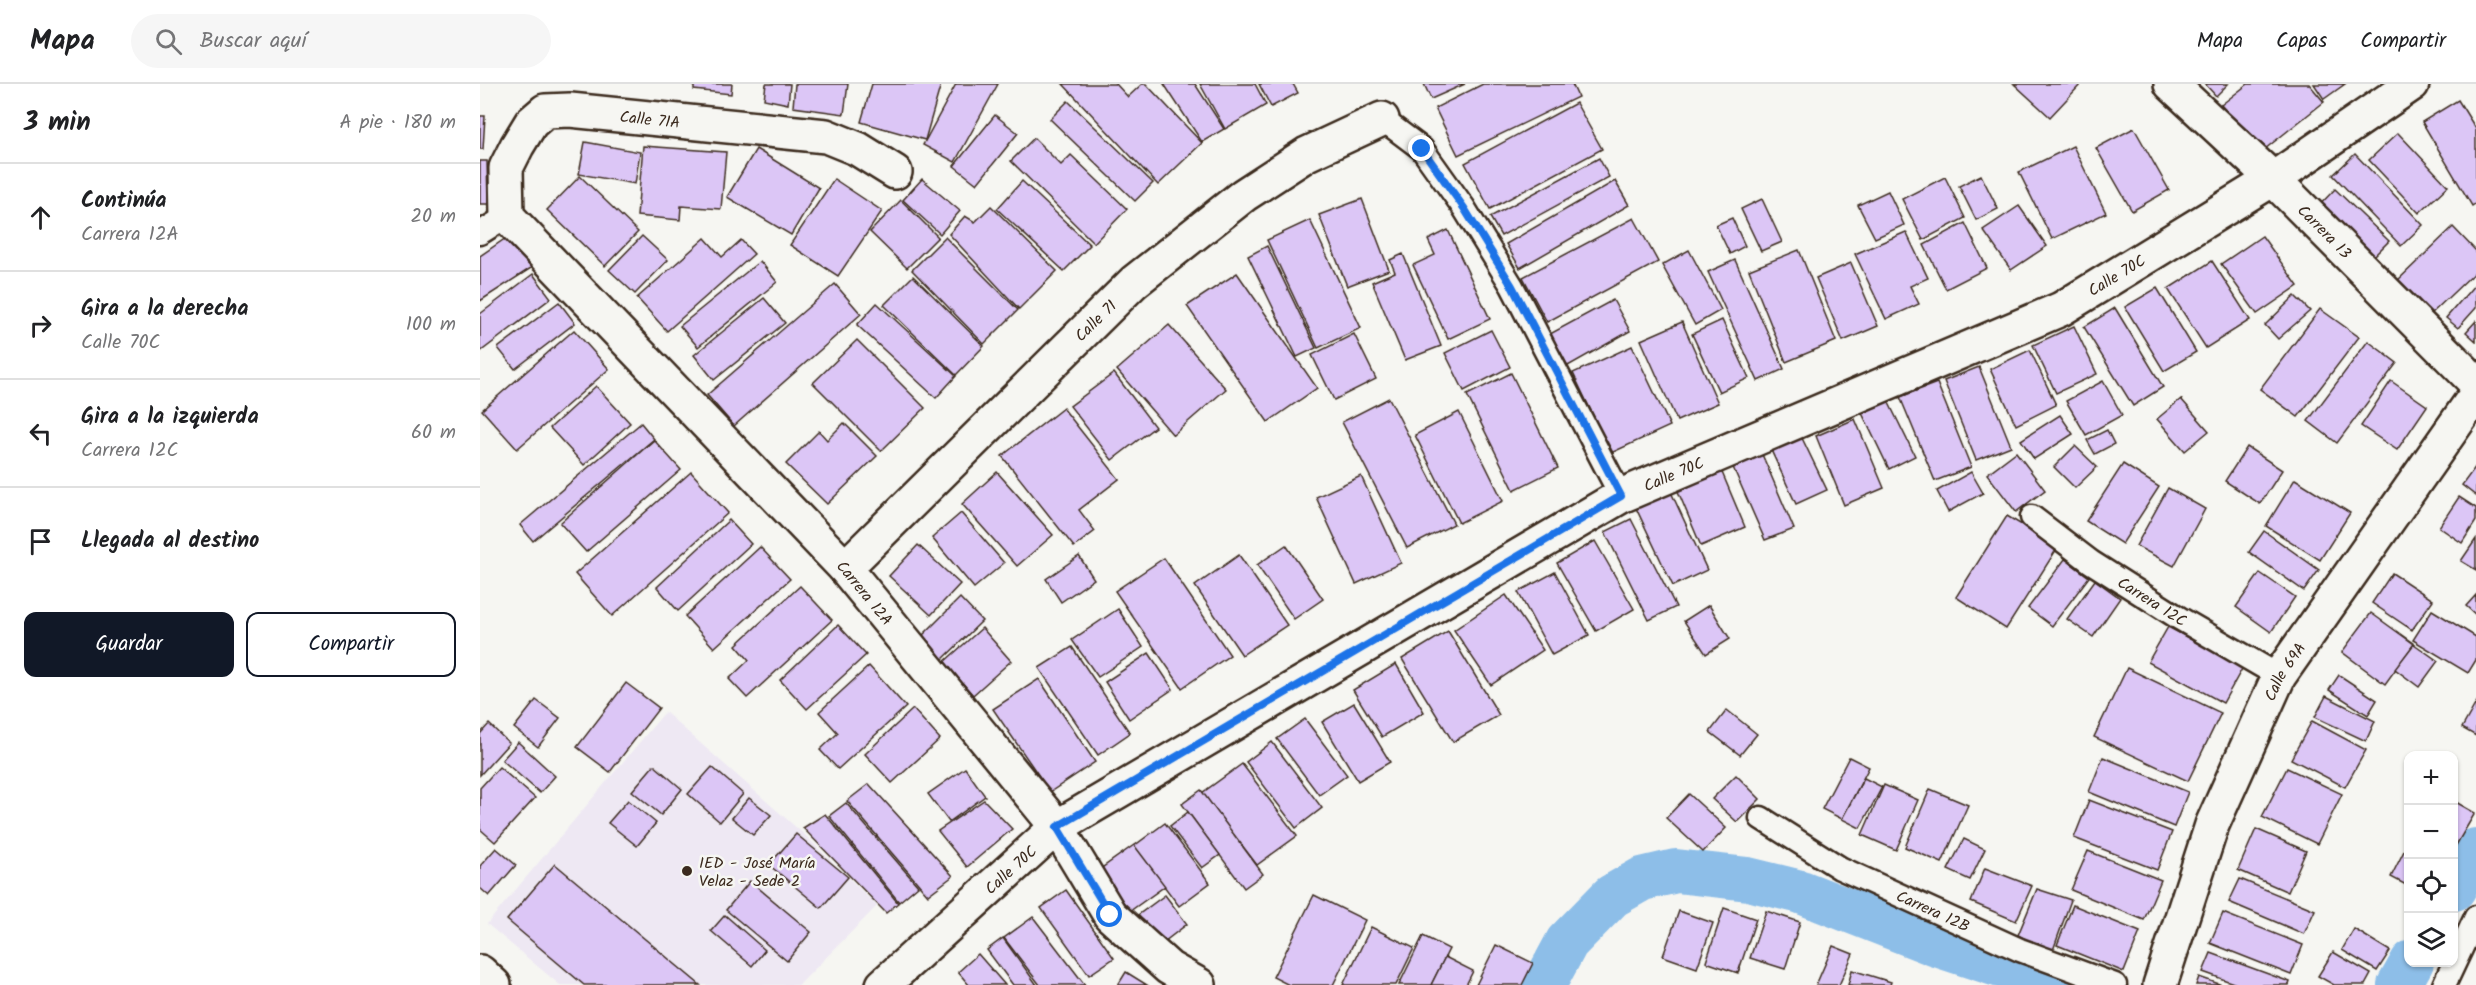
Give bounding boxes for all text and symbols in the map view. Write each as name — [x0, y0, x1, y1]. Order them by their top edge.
search box — [131, 14, 551, 68]
text: Mapa — [30, 19, 95, 64]
text: Buscar aquí — [200, 24, 307, 59]
icon: search — [152, 25, 185, 58]
text: Mapa — [2197, 25, 2243, 58]
text: Capas — [2276, 25, 2327, 58]
text: Compartir — [2360, 25, 2446, 58]
text: 3 min — [24, 102, 91, 144]
street label: Calle 71A — [618, 105, 682, 136]
text: A pie · 180 m — [339, 107, 456, 139]
route end — [1408, 135, 1434, 161]
text: Continúa — [81, 184, 166, 219]
street label: Carrera 13 — [2291, 199, 2357, 265]
icon: ahead — [24, 201, 57, 234]
text: 20 m — [410, 201, 456, 233]
text: Carrera 12A — [81, 219, 179, 251]
street label: Calle 70C — [2083, 249, 2151, 304]
text: Gira a la derecha — [81, 292, 248, 327]
street label: Calle 71 — [1069, 295, 1123, 348]
icon: right — [24, 309, 57, 342]
text: 100 m — [406, 309, 456, 341]
text: Calle 70C — [81, 327, 160, 359]
text: Gira a la izquierda — [81, 400, 259, 435]
icon: left — [24, 417, 57, 450]
text: 60 m — [411, 417, 456, 449]
text: Carrera 12C — [81, 435, 179, 467]
street label: Calle 70C — [1640, 451, 1708, 499]
text: Llegada al destino — [81, 524, 259, 559]
icon: arrive — [24, 525, 57, 558]
street label: Carrera 12A — [830, 555, 898, 632]
street label: Carrera 12C — [2112, 571, 2191, 634]
button: Guardar — [24, 612, 234, 677]
button: Compartir — [246, 612, 456, 677]
street label: Calle 69A — [2258, 638, 2313, 706]
map controls — [2404, 751, 2458, 967]
button: + — [2404, 751, 2458, 805]
button: − — [2404, 805, 2458, 859]
street label: Calle 70C — [979, 840, 1043, 901]
place label: IED - José María Velaz - Sede 2 — [699, 851, 816, 894]
button: locate — [2404, 859, 2458, 913]
marker: IED - José María Velaz - Sede 2 — [680, 864, 694, 878]
street label: Carrera 12B — [1892, 884, 1974, 940]
route start — [1096, 901, 1122, 927]
button: layers — [2404, 913, 2458, 967]

